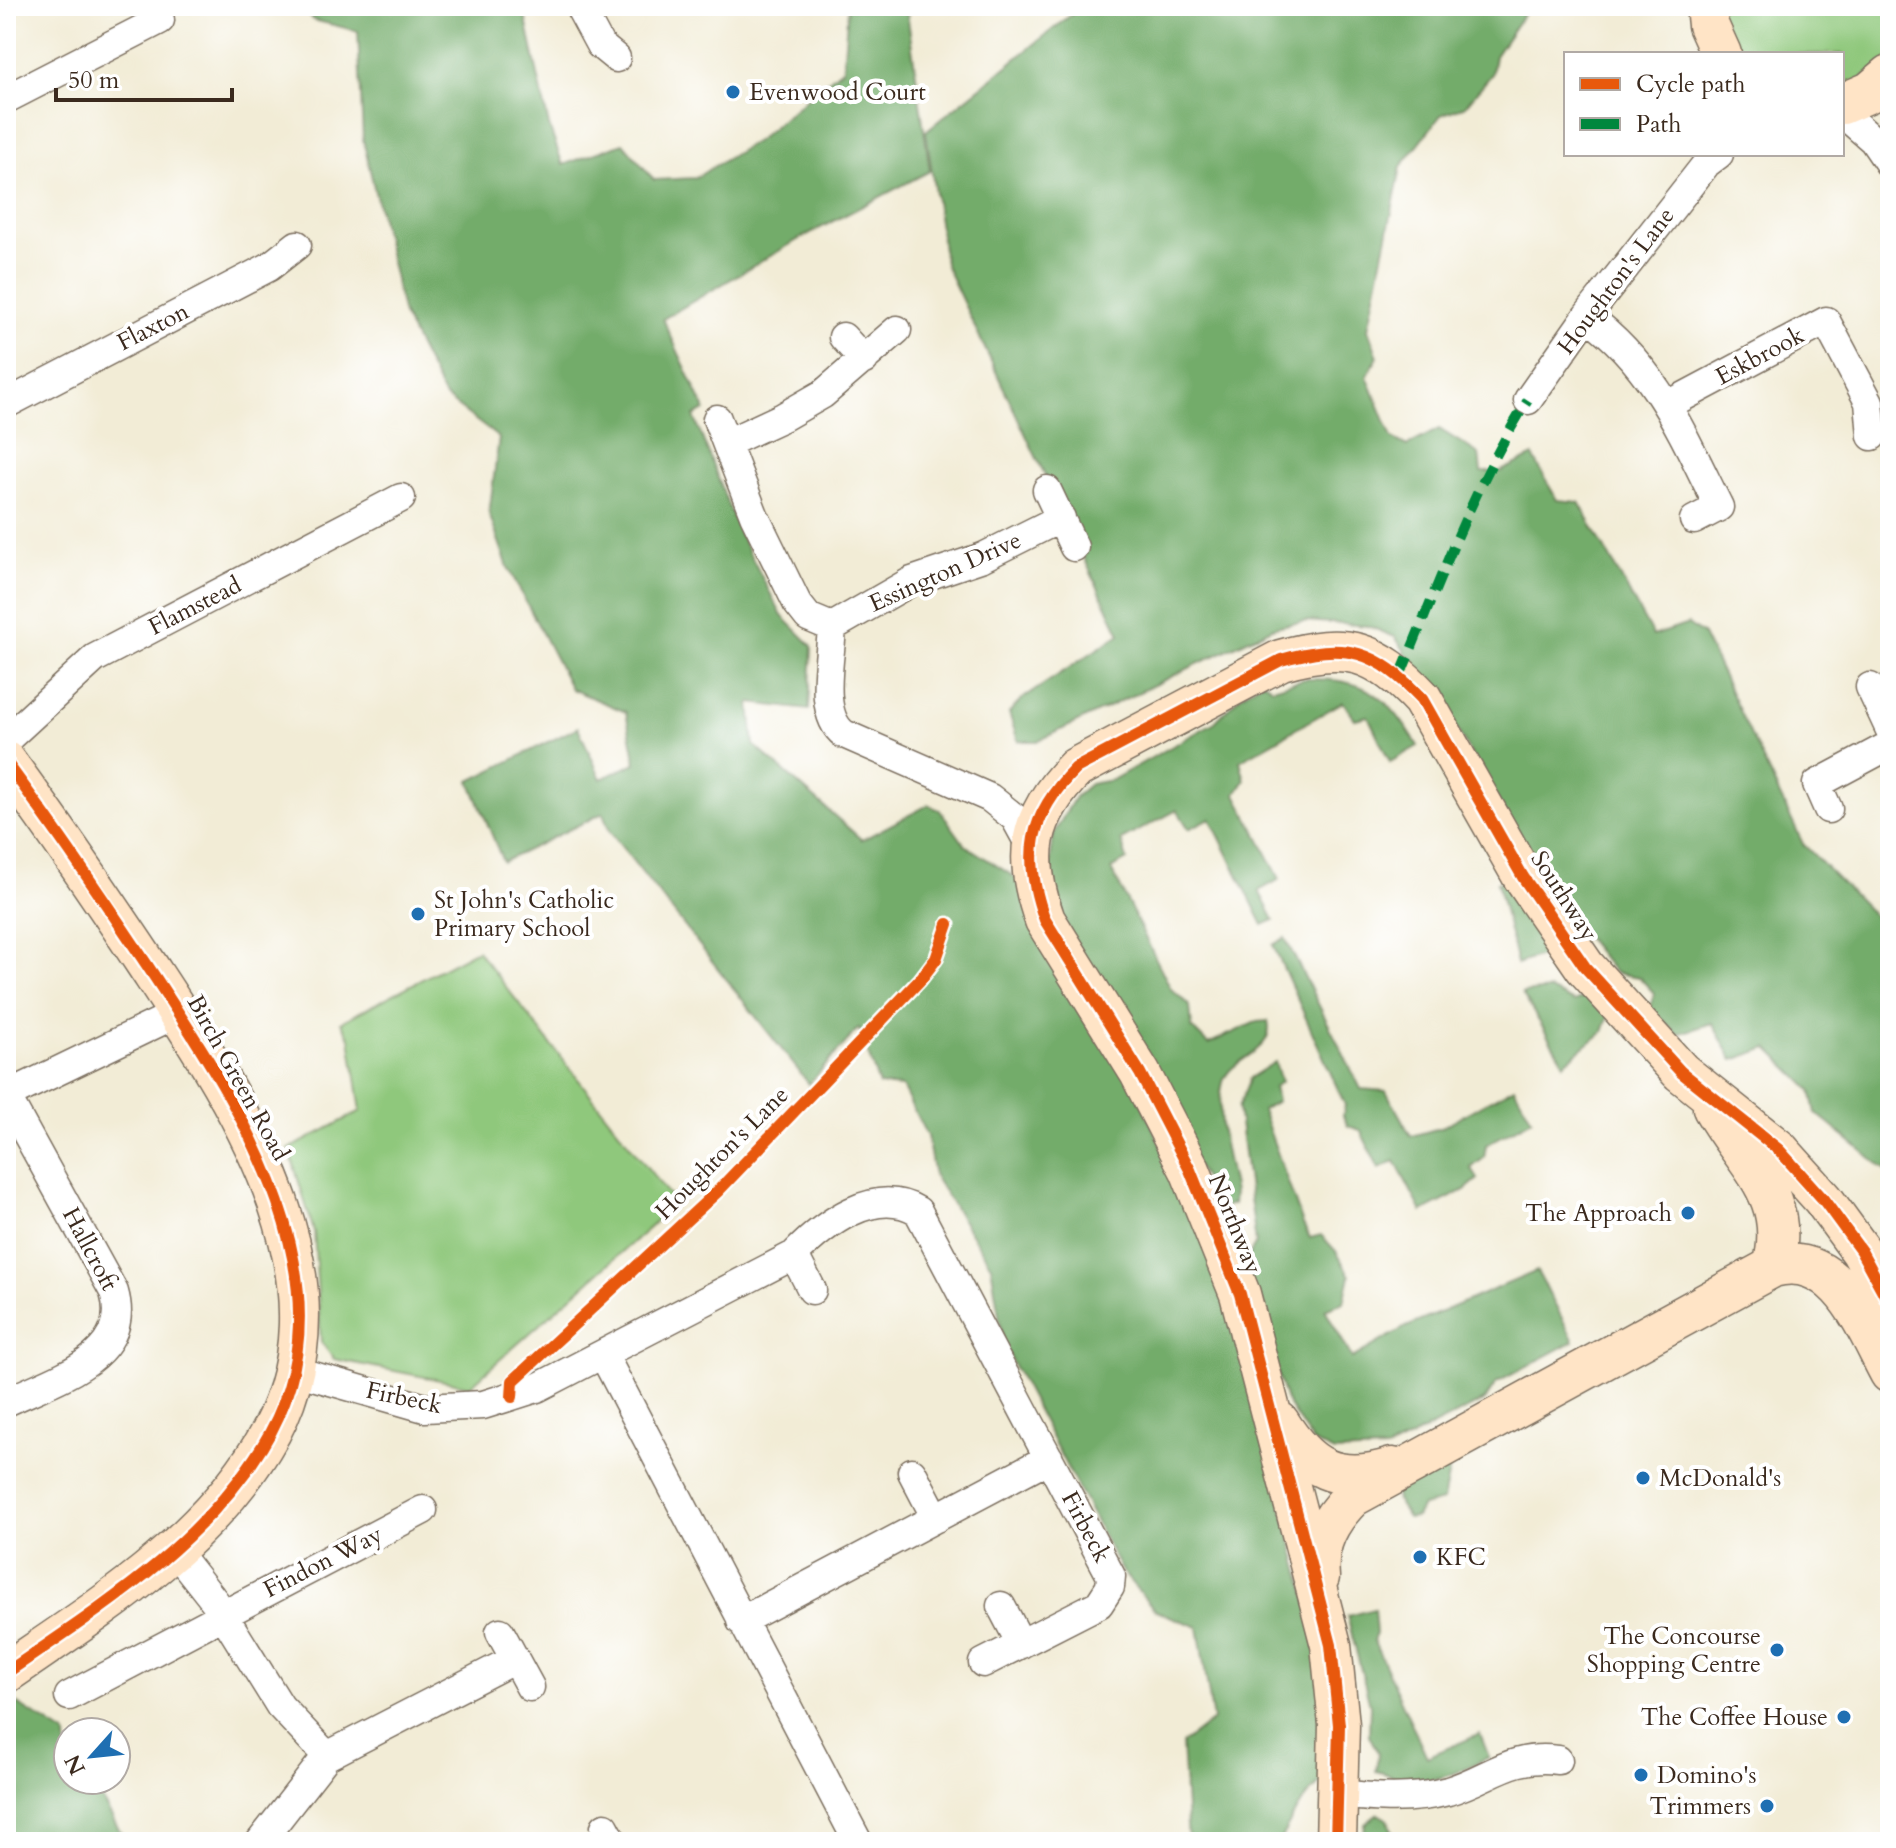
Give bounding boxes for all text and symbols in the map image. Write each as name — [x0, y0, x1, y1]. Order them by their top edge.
scale bar — [56, 52, 232, 102]
legend — [1564, 52, 1844, 156]
text: 50 m — [68, 64, 120, 97]
text: Cycle path — [1636, 68, 1745, 101]
place label: Evenwood Court — [749, 76, 926, 109]
marker: Evenwood Court — [724, 83, 742, 101]
text: Path — [1636, 108, 1681, 141]
street label: Houghton's Lane — [1550, 201, 1682, 361]
street label: Flaxton — [112, 295, 195, 359]
street label: Eskbrook — [1710, 319, 1810, 393]
street label: Essington Drive — [864, 524, 1026, 620]
street label: Flamstead — [143, 568, 247, 643]
street label: Southway — [1523, 845, 1606, 948]
place label: St John's Catholic Primary School — [434, 884, 614, 945]
marker: St John's Catholic Primary School — [409, 905, 427, 923]
street label: Birch Green Road — [179, 989, 297, 1167]
street label: Houghton's Lane — [648, 1079, 796, 1227]
street label: Northway — [1200, 1169, 1270, 1279]
place label: The Approach — [1525, 1197, 1672, 1230]
street label: Hallcroft — [54, 1201, 126, 1297]
marker: The Approach — [1679, 1204, 1697, 1222]
street label: Firbeck — [363, 1374, 445, 1422]
place label: McDonald's — [1659, 1462, 1781, 1495]
marker: McDonald's — [1634, 1469, 1652, 1487]
street label: Firbeck — [1053, 1485, 1119, 1569]
street label: Findon Way — [258, 1518, 388, 1606]
place label: KFC — [1436, 1541, 1486, 1574]
marker: KFC — [1411, 1548, 1429, 1566]
place label: The Concourse Shopping Centre — [1587, 1620, 1761, 1681]
marker: The Concourse Shopping Centre — [1768, 1641, 1786, 1659]
place label: The Coffee House — [1641, 1701, 1828, 1734]
marker: The Coffee House — [1835, 1708, 1853, 1726]
north arrow — [52, 1716, 132, 1796]
text: N — [57, 1749, 93, 1780]
place label: Domino's — [1657, 1759, 1757, 1792]
marker: Domino's — [1632, 1766, 1650, 1784]
place label: Trimmers — [1650, 1790, 1751, 1823]
marker: Trimmers — [1758, 1797, 1776, 1815]

